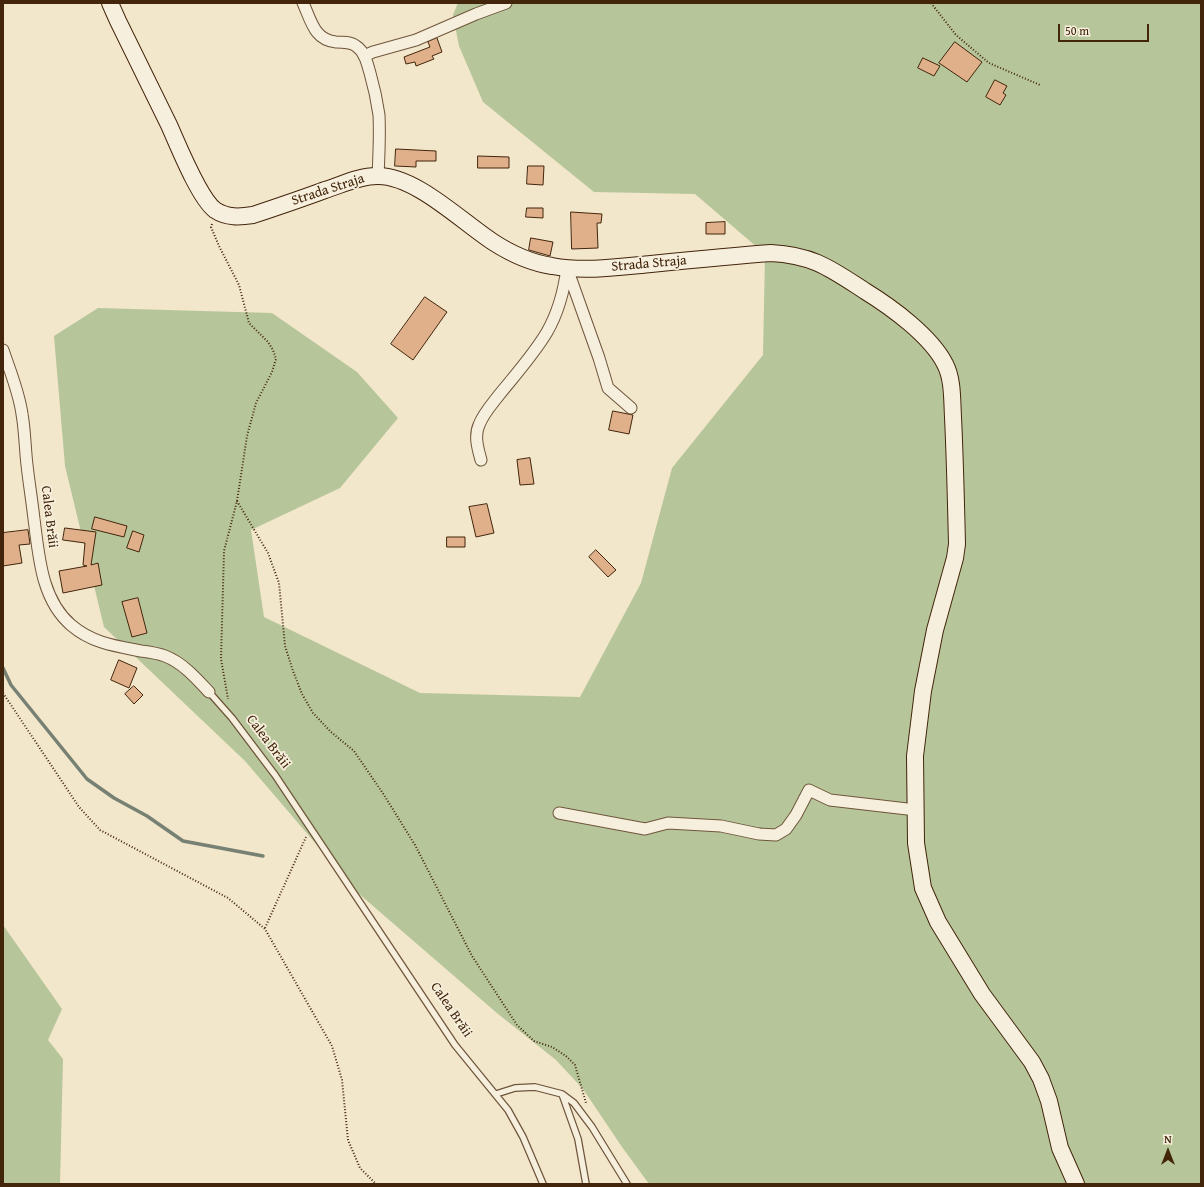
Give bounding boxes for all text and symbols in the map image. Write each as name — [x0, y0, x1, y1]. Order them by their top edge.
scale bar — [1060, 16, 1151, 42]
text: 50 m — [1065, 22, 1089, 39]
street label: Strada Straja — [289, 170, 367, 210]
street label: Strada Straja — [611, 252, 687, 276]
street label: Calea Brăii — [37, 485, 61, 549]
street label: Calea Brăii — [242, 712, 294, 772]
street label: Calea Brăii — [427, 979, 475, 1041]
north arrow — [1148, 1131, 1188, 1171]
text: N — [1164, 1131, 1172, 1147]

